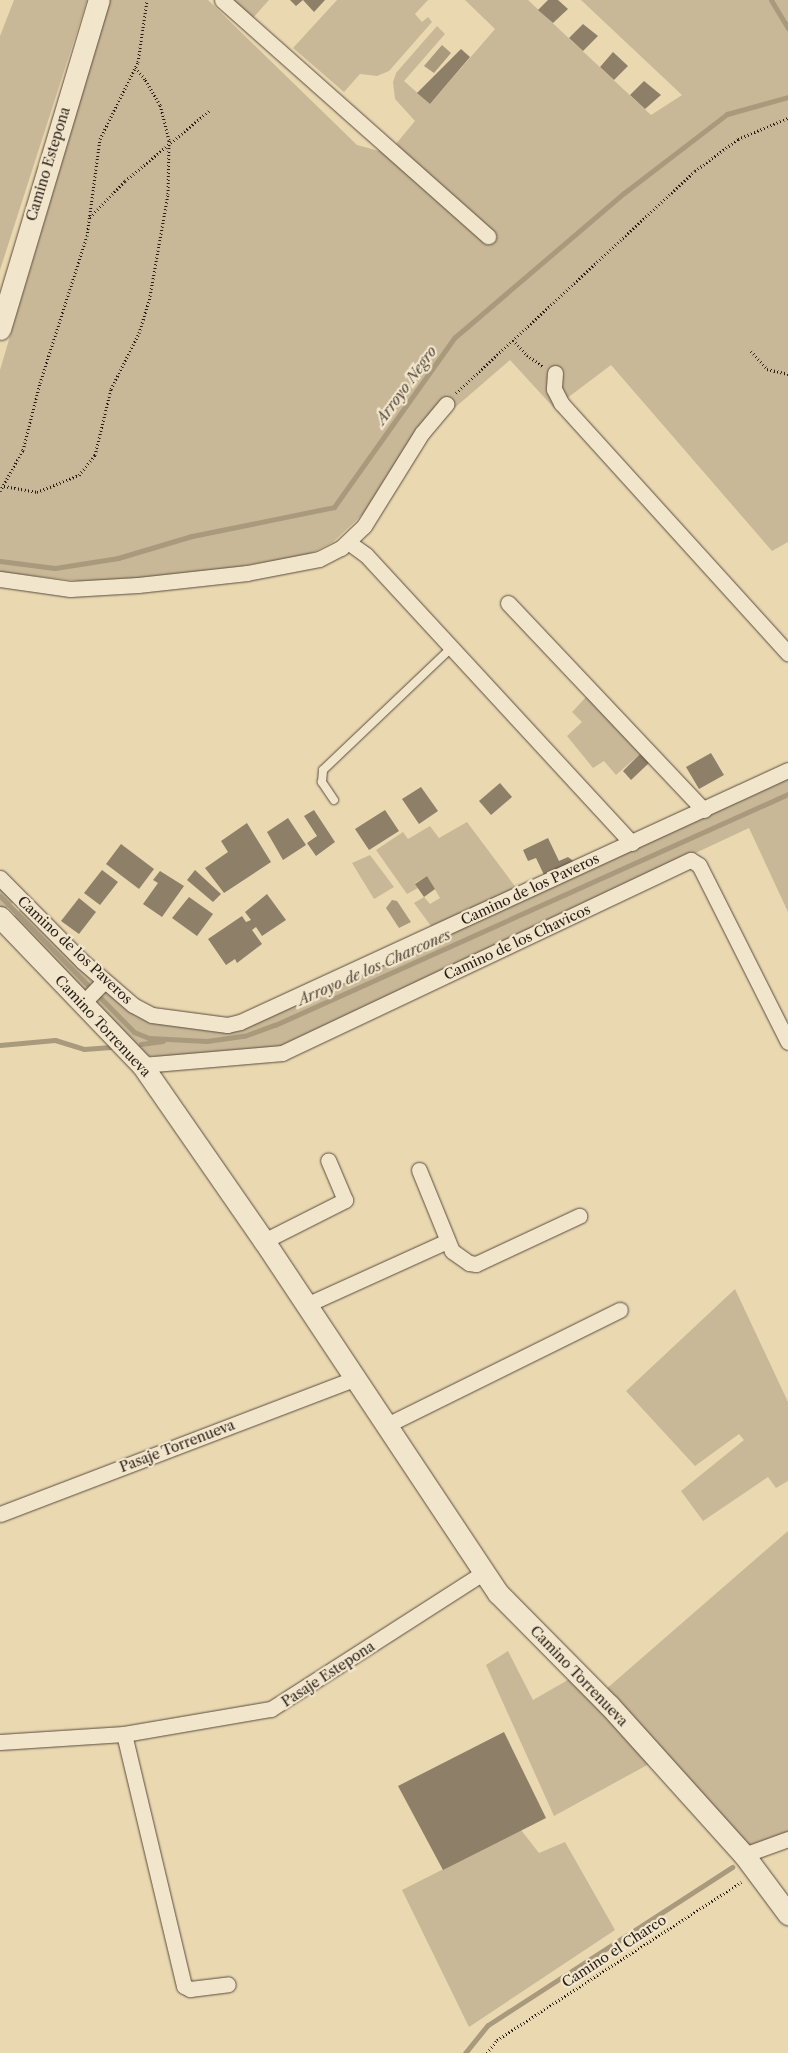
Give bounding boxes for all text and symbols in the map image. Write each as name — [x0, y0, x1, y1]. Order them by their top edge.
street label: Camino Estepona — [23, 105, 73, 223]
water label: Arroyo Negro — [372, 342, 440, 428]
street label: Camino de los Paveros — [458, 850, 602, 928]
street label: Camino de los Paveros — [14, 892, 136, 1008]
street label: Camino de los Chavicos — [441, 901, 593, 983]
water label: Arroyo de los Charcones — [295, 925, 453, 1009]
street label: Camino Torrenueva — [51, 972, 155, 1080]
street label: Pasaje Torrenueva — [117, 1416, 237, 1476]
street label: Camino Torrenueva — [527, 1622, 631, 1730]
street label: Pasaje Estepona — [278, 1638, 378, 1710]
street label: Camino el Charco — [559, 1911, 669, 1991]

